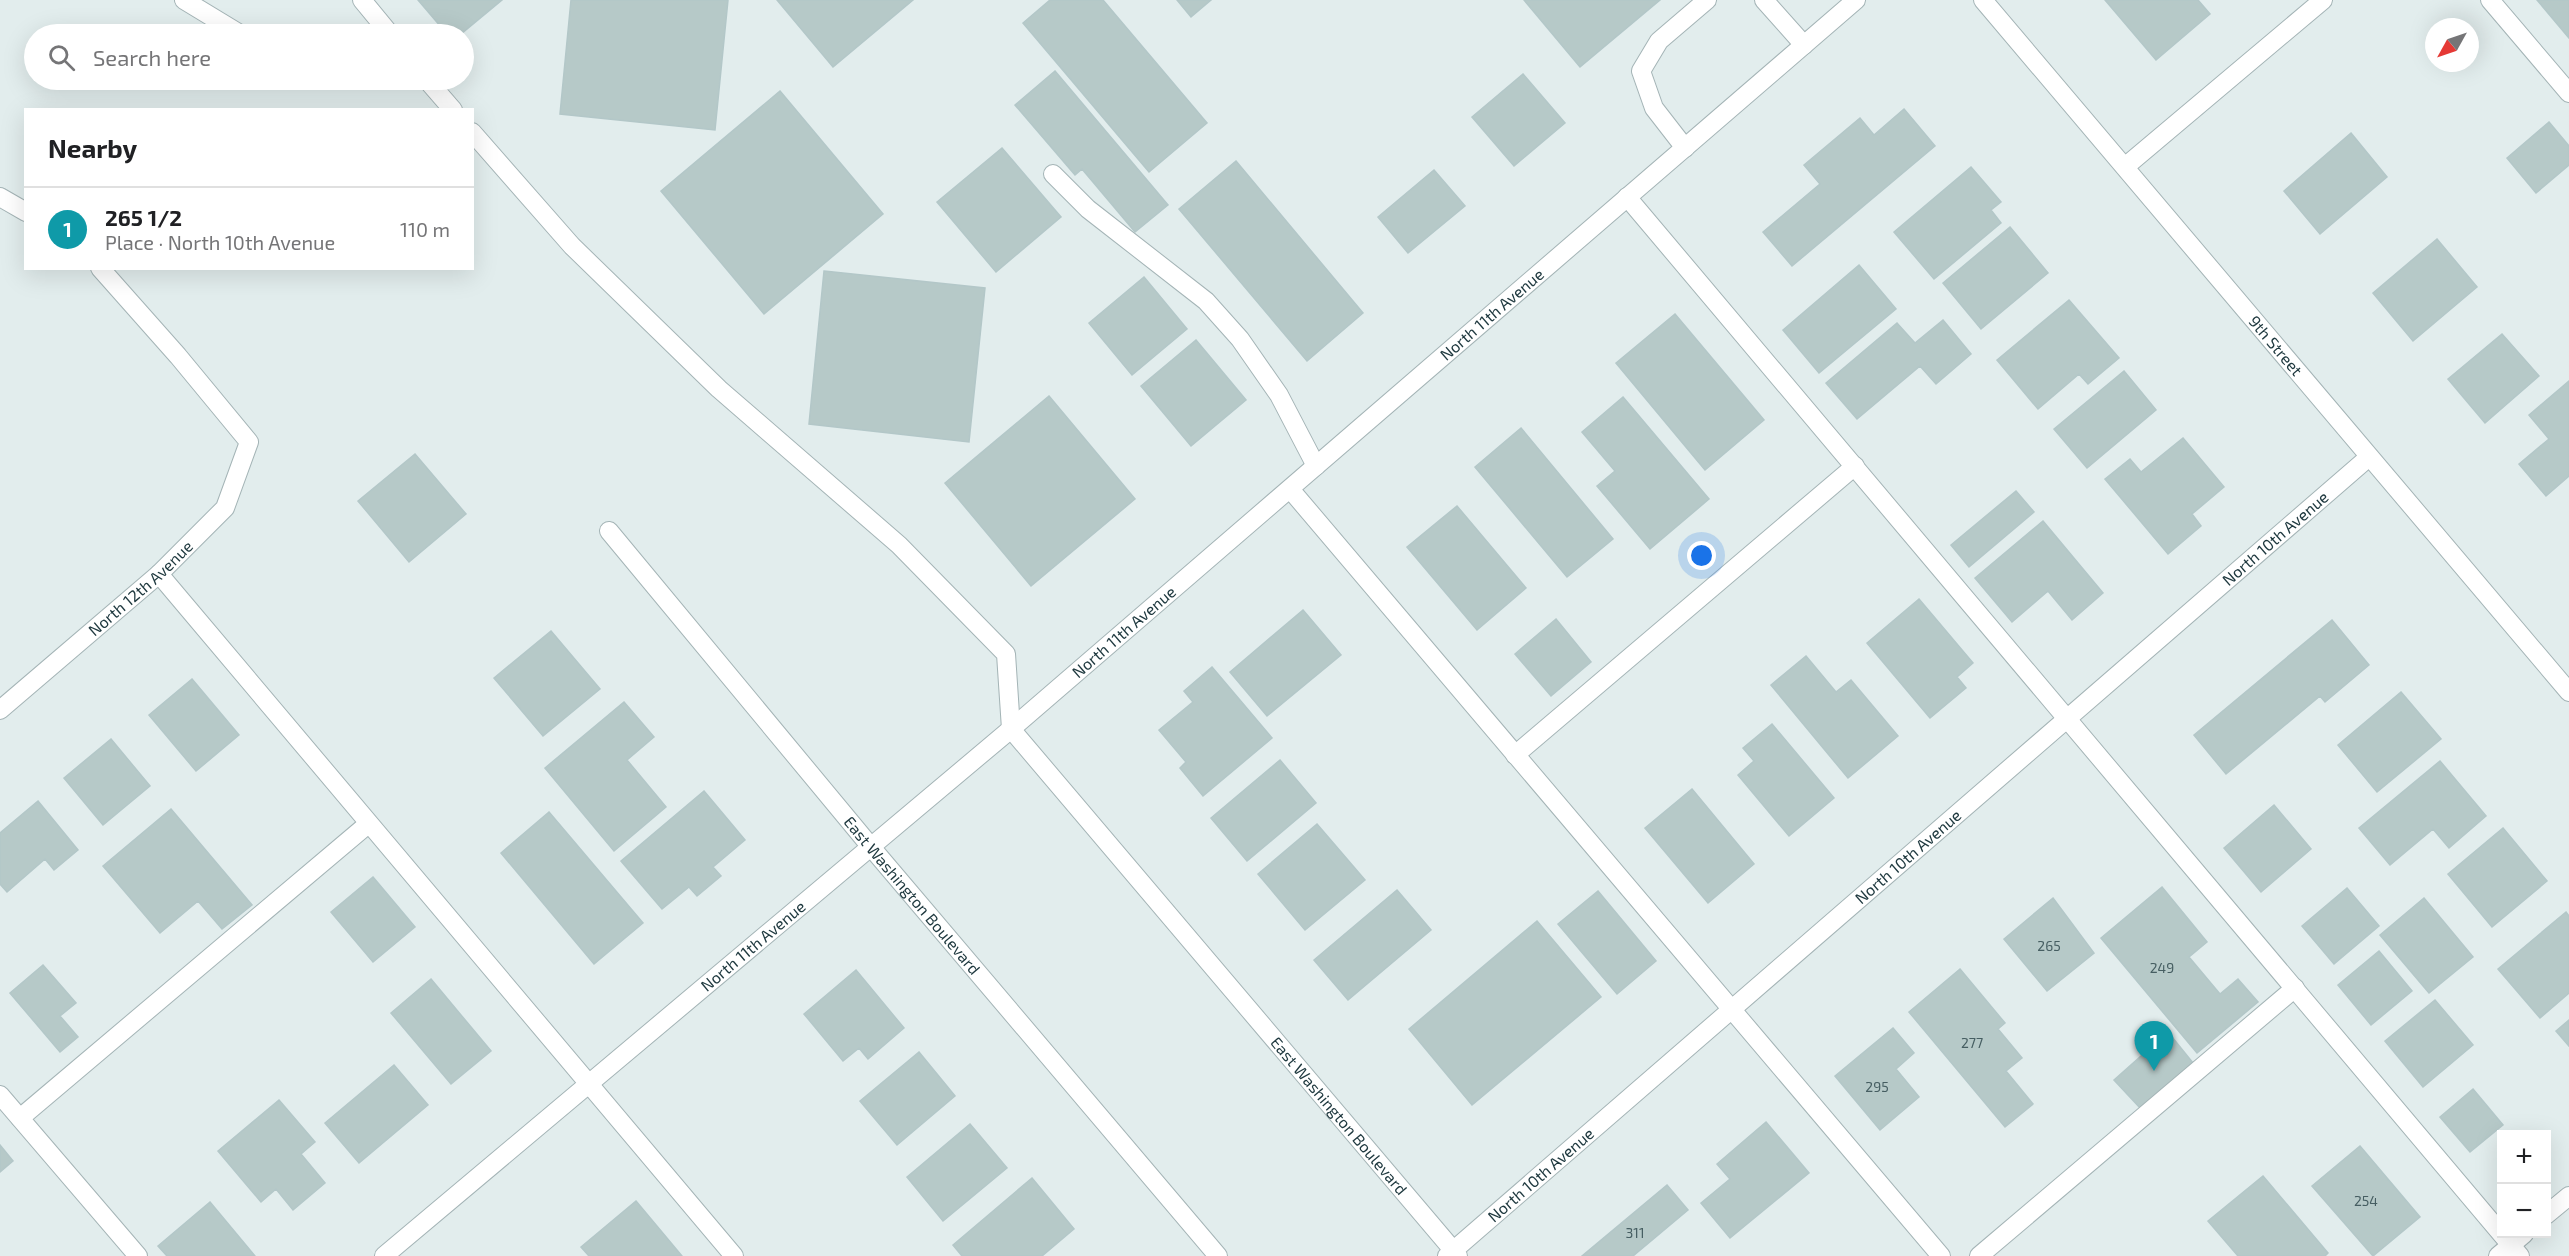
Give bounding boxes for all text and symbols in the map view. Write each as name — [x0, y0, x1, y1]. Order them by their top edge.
north arrow — [2425, 18, 2479, 72]
search box — [24, 24, 474, 90]
icon: search — [45, 41, 78, 74]
text: Search here — [93, 44, 211, 70]
text: Nearby — [48, 132, 137, 163]
text: 265 1/2 — [105, 204, 182, 230]
text: 1 — [63, 217, 72, 241]
text: 110 m — [400, 217, 450, 241]
text: Place · North 10th Avenue — [105, 230, 335, 254]
street label: North 11th Avenue — [1436, 264, 1547, 364]
street label: 9th Street — [2245, 312, 2307, 379]
street label: North 10th Avenue — [2218, 487, 2332, 589]
street label: North 12th Avenue — [84, 536, 196, 639]
your location — [1687, 541, 1716, 570]
street label: North 11th Avenue — [1068, 581, 1179, 681]
street label: North 10th Avenue — [1851, 805, 1965, 907]
street label: East Washington Boulevard — [840, 812, 985, 978]
street label: North 11th Avenue — [696, 896, 809, 995]
house number: 265 — [2037, 937, 2061, 954]
house number: 249 — [2150, 959, 2174, 976]
pin: 1 — [2134, 1022, 2174, 1071]
street label: East Washington Boulevard — [1267, 1033, 1412, 1198]
house number: 277 — [1961, 1034, 1983, 1051]
house number: 295 — [1865, 1078, 1889, 1095]
street label: North 10th Avenue — [1484, 1123, 1597, 1225]
map controls — [2497, 1130, 2551, 1238]
button: + — [2497, 1130, 2551, 1184]
button: − — [2497, 1184, 2551, 1238]
house number: 254 — [2354, 1192, 2378, 1209]
house number: 311 — [1626, 1224, 1644, 1241]

